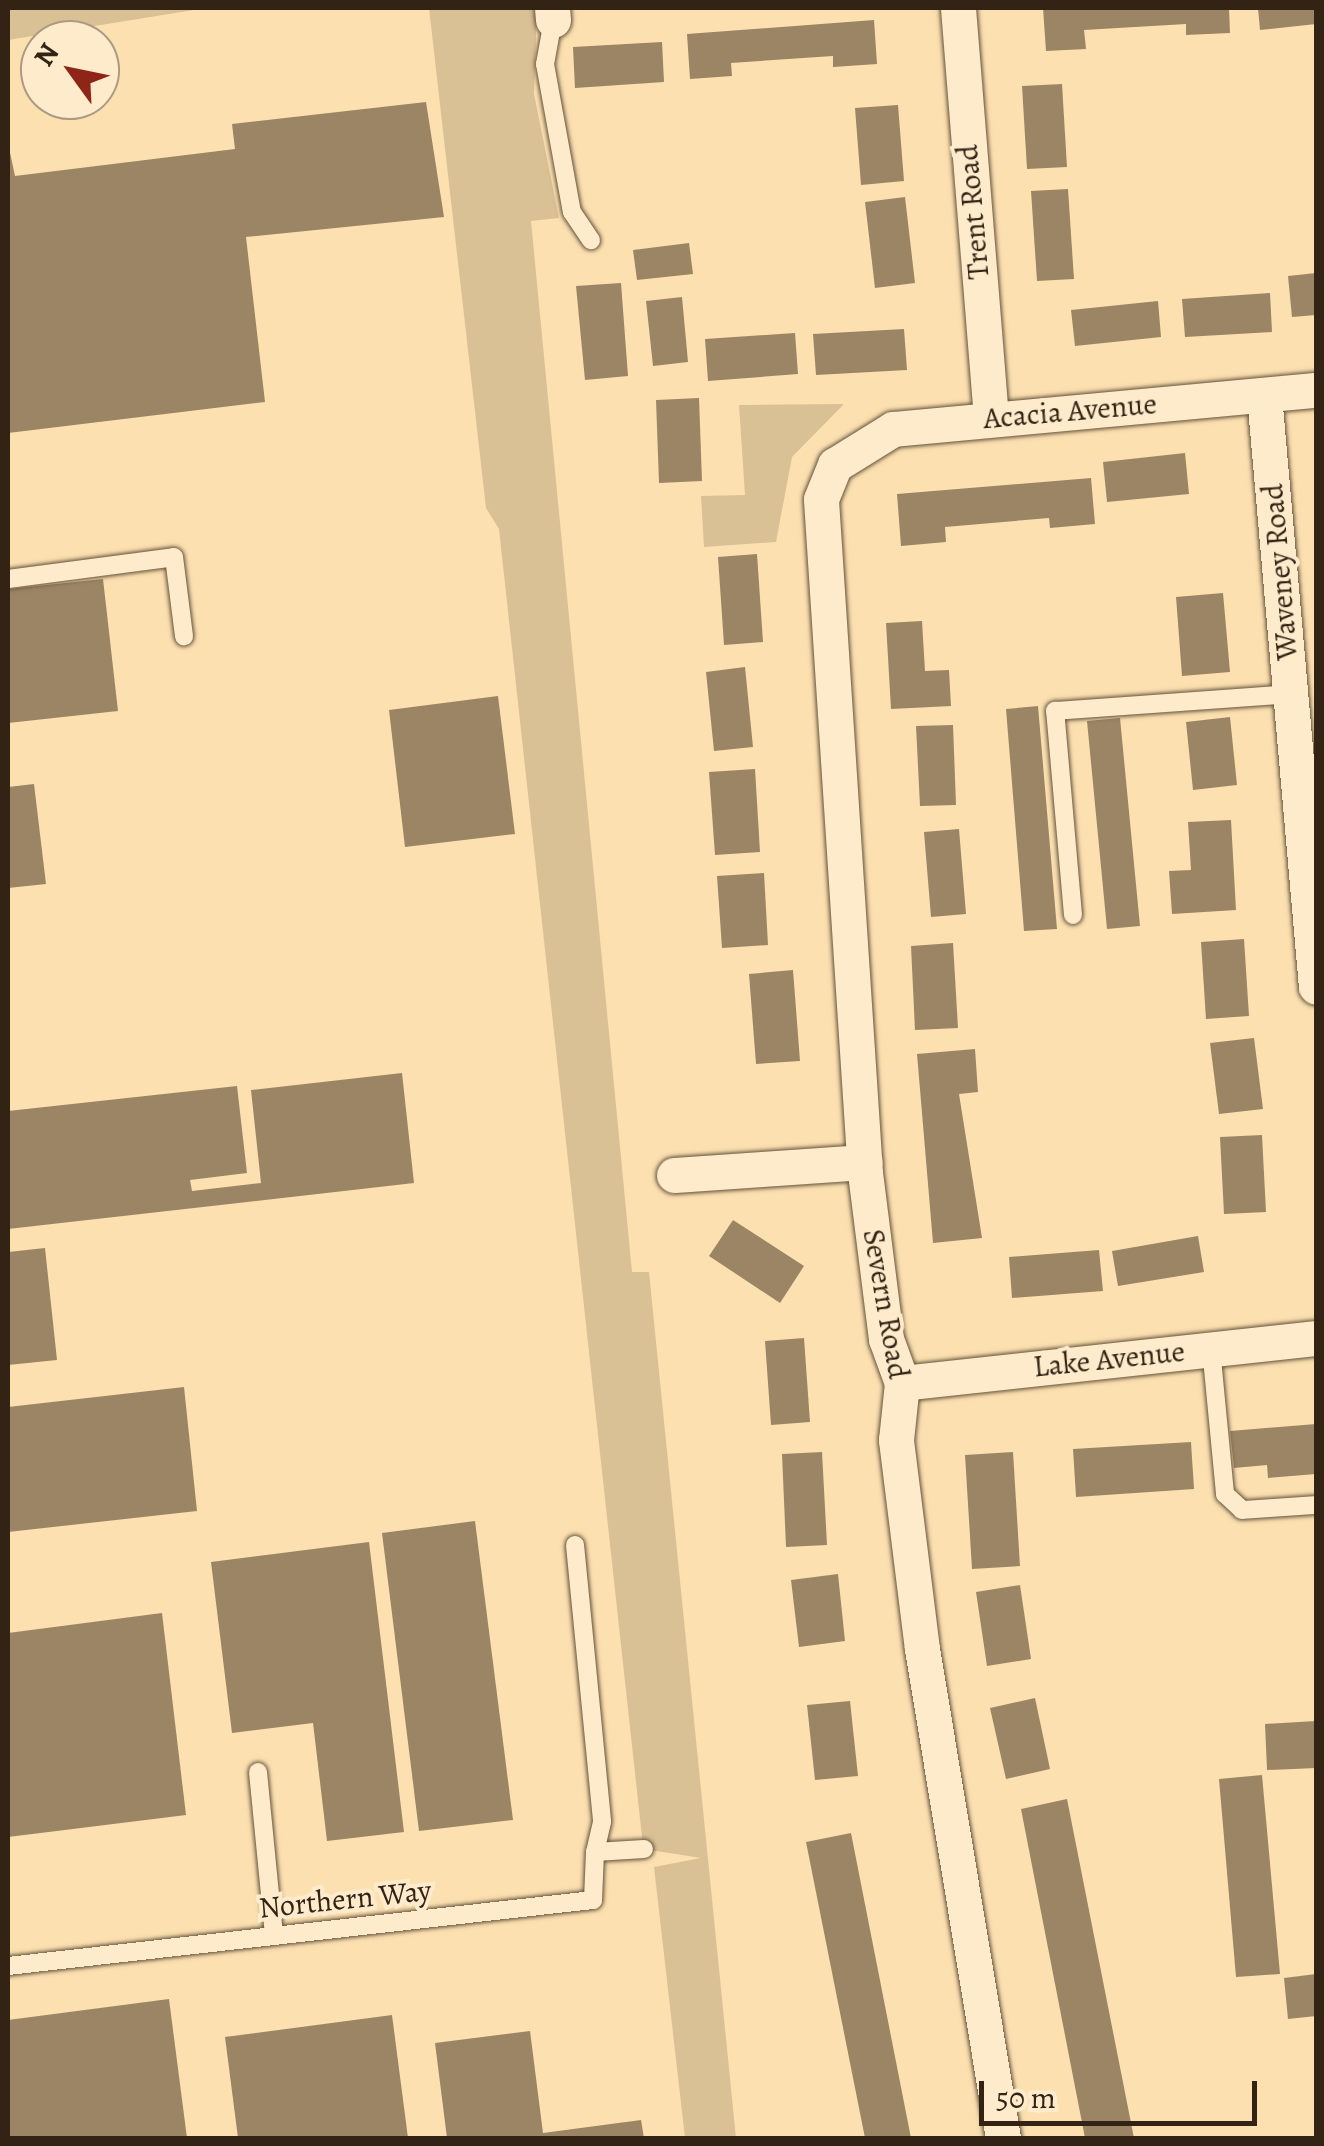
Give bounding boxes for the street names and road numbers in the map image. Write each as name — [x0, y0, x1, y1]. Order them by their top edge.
street label: Trent Road — [949, 143, 997, 281]
street label: Acacia Avenue — [982, 385, 1158, 437]
street label: Waveney Road — [1254, 482, 1306, 662]
street label: Severn Road — [855, 1226, 917, 1382]
street label: Lake Avenue — [1031, 1333, 1187, 1385]
street label: Northern Way — [257, 1872, 433, 1926]

